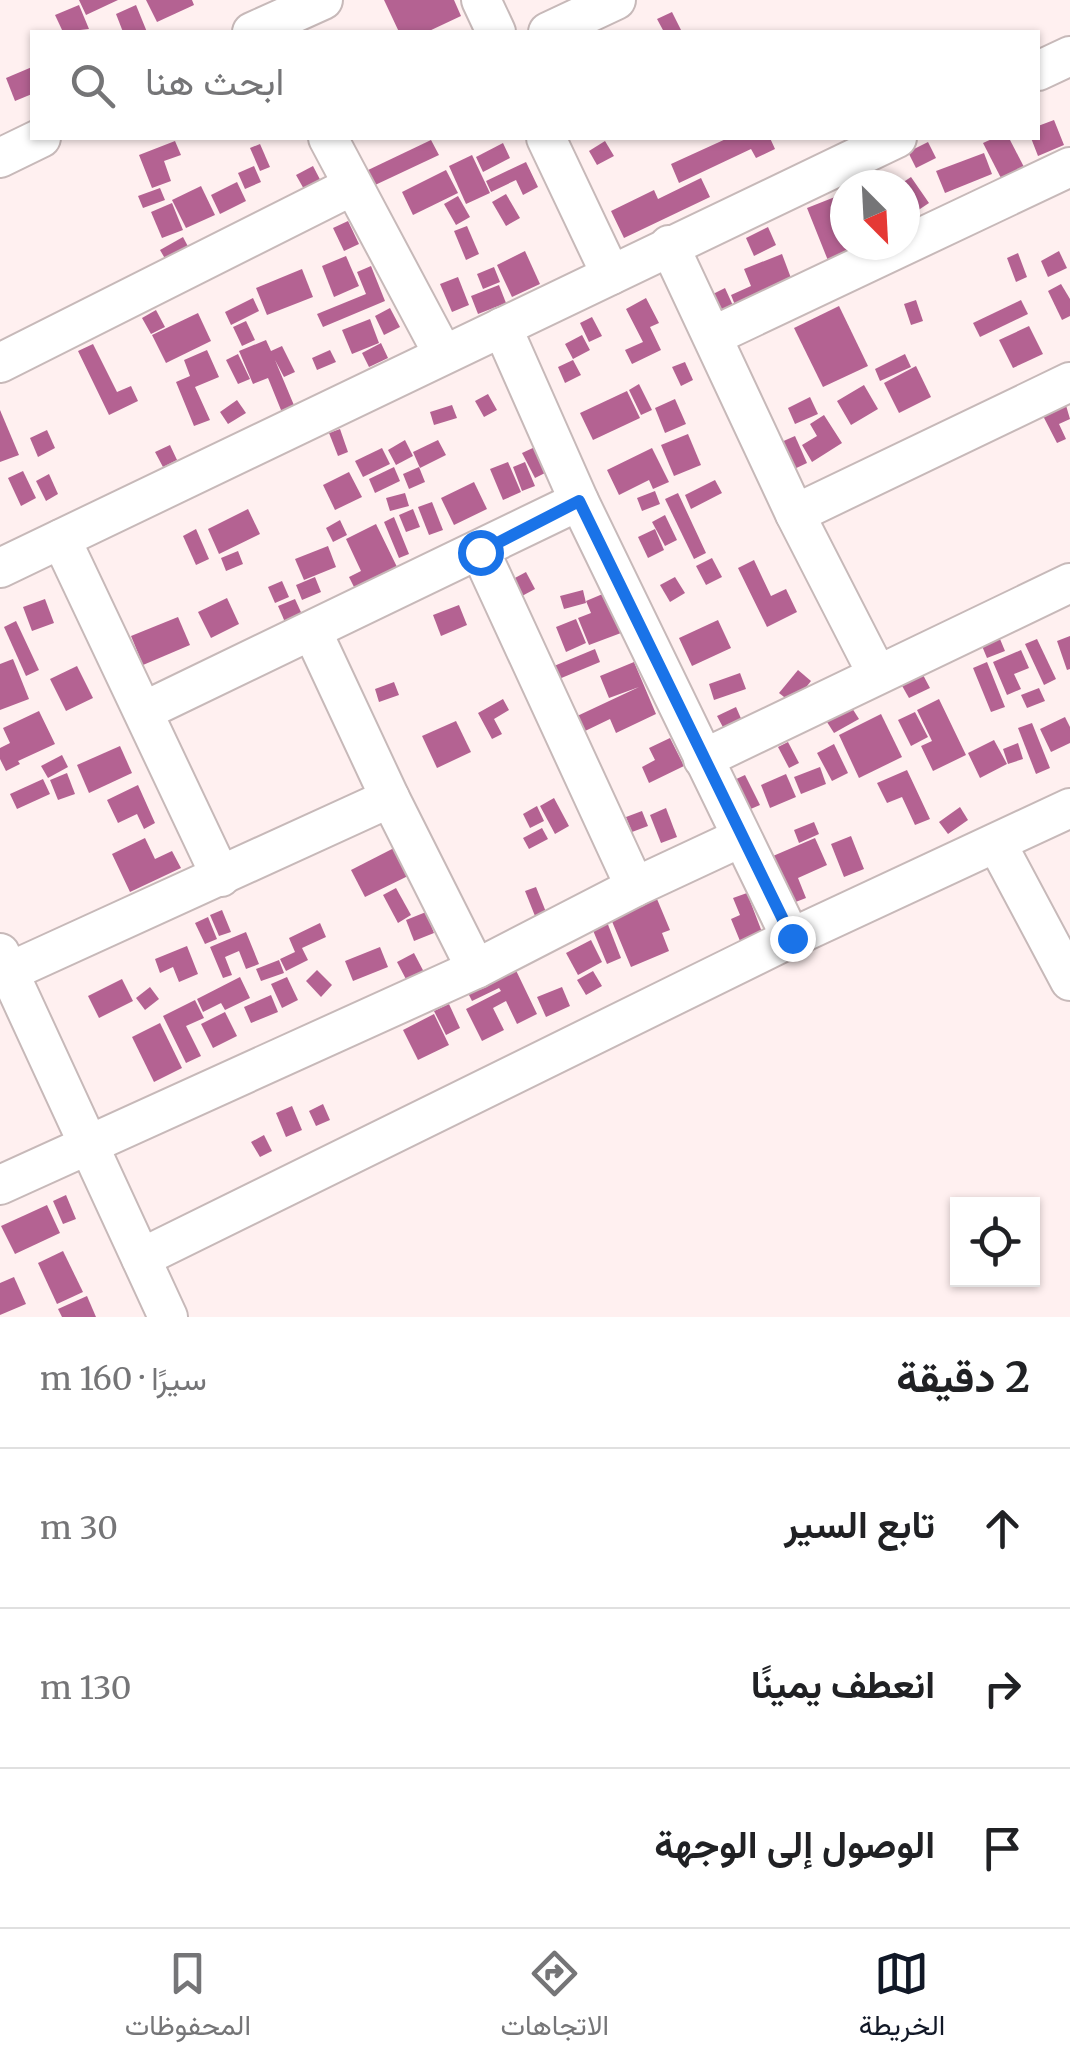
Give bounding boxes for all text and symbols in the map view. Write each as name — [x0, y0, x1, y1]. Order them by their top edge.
search box — [30, 30, 1040, 140]
icon: search — [65, 58, 120, 113]
text: ابحث هنا — [145, 58, 284, 105]
north arrow — [830, 170, 920, 260]
route start — [458, 530, 504, 576]
route end — [770, 916, 816, 962]
map controls — [950, 1197, 1040, 1287]
button: locate — [950, 1197, 1040, 1287]
text: 2 دقيقة — [896, 1351, 1030, 1403]
text: سيرًا · 160 m — [40, 1359, 207, 1399]
text: تابع السير — [784, 1501, 935, 1548]
icon: ahead — [975, 1501, 1030, 1556]
text: 30 m — [40, 1508, 118, 1548]
text: انعطف يمينًا — [751, 1661, 935, 1708]
icon: right — [975, 1661, 1030, 1716]
text: 130 m — [40, 1668, 132, 1708]
text: الوصول إلى الوجهة — [654, 1821, 935, 1868]
icon: arrive — [975, 1821, 1030, 1876]
tab: المحفوظات — [125, 1946, 251, 2050]
tab: الاتجاهات — [500, 1946, 609, 2050]
tab: الخريطة — [859, 1946, 945, 2050]

